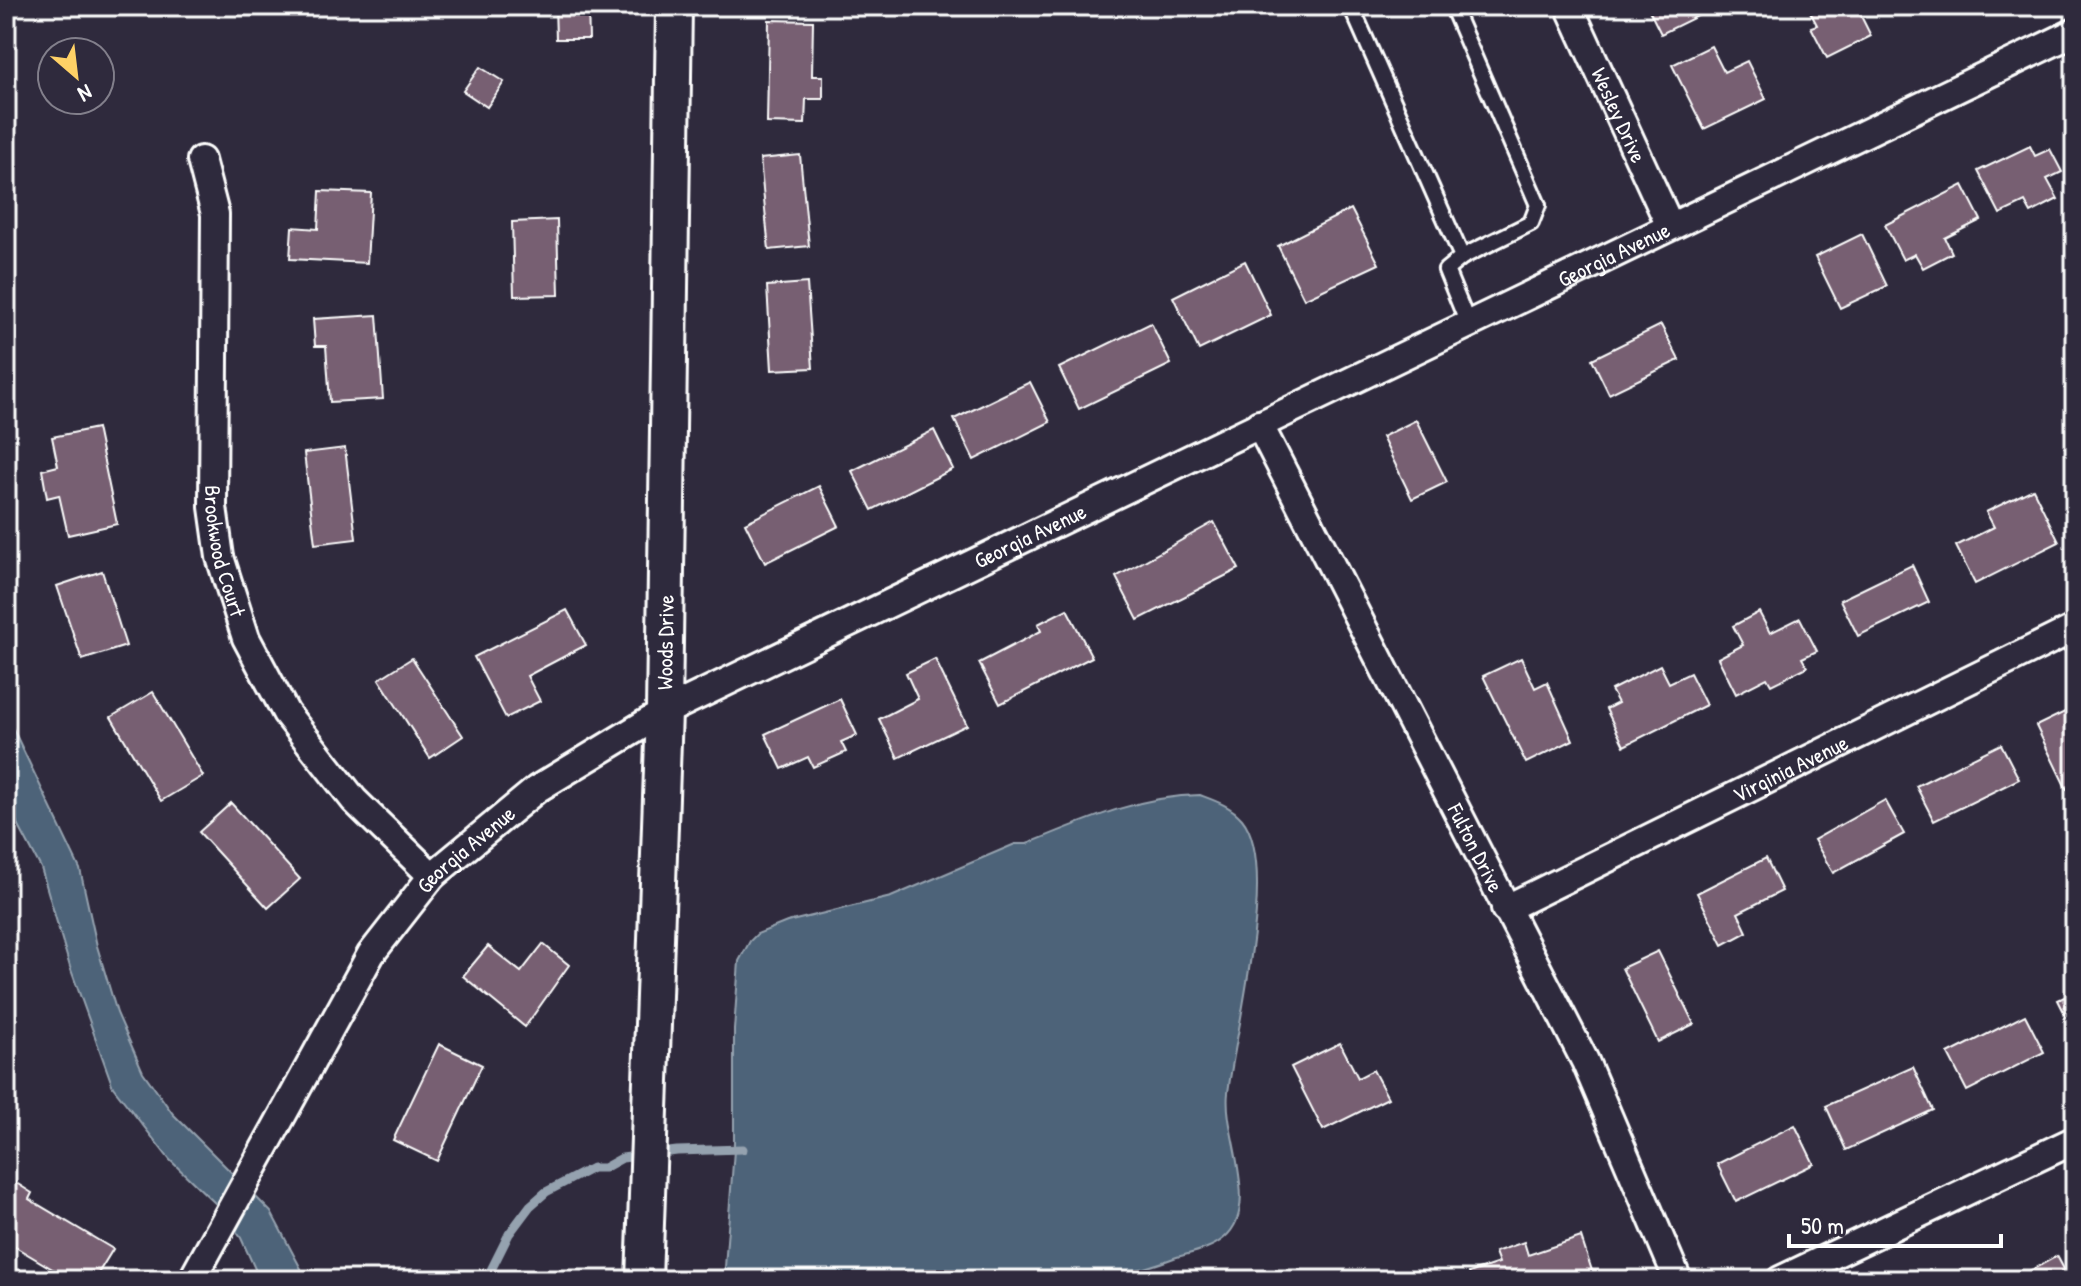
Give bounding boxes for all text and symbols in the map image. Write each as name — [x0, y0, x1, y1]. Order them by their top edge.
north arrow — [36, 36, 116, 116]
street label: Wesley Drive — [1584, 63, 1654, 168]
text: N — [73, 78, 98, 110]
street label: Georgia Avenue — [1553, 214, 1675, 294]
street label: Brookwood Court — [198, 485, 253, 621]
street label: Georgia Avenue — [969, 496, 1091, 575]
street label: Woods Drive — [649, 594, 681, 690]
street label: Virginia Avenue — [1728, 727, 1853, 809]
street label: Fulton Drive — [1440, 797, 1511, 897]
street label: Georgia Avenue — [409, 798, 521, 899]
scale bar — [1789, 1198, 2001, 1248]
text: 50 m — [1801, 1209, 1844, 1241]

